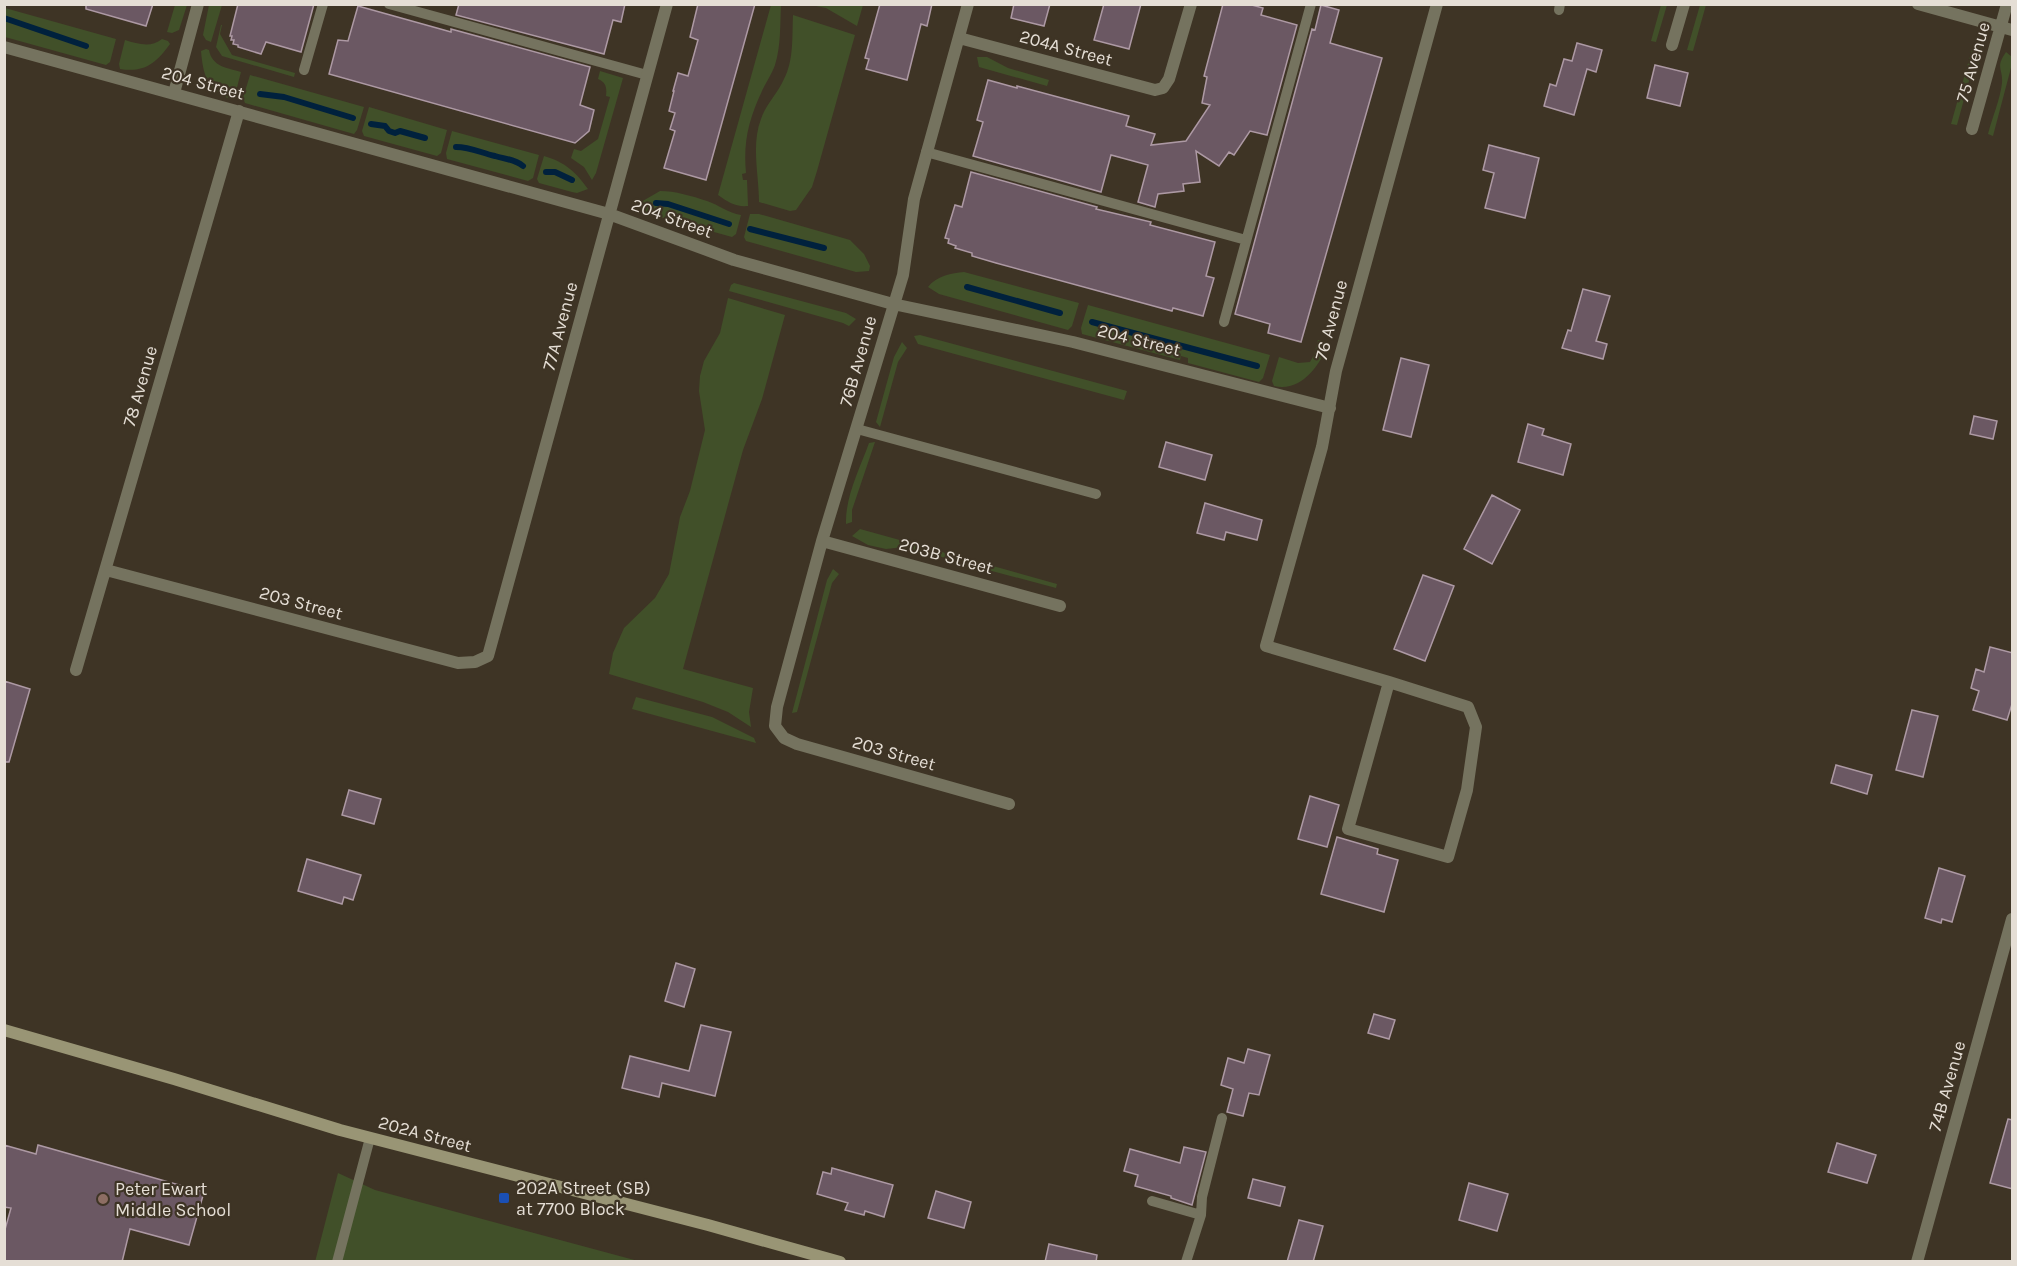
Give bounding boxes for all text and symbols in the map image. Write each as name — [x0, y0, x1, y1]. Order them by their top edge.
street label: 75 Avenue — [1951, 19, 1995, 105]
street label: 204A Street — [1017, 25, 1115, 71]
street label: 204 Street — [159, 61, 247, 105]
street label: 204 Street — [628, 193, 716, 243]
street label: 76 Avenue — [1310, 277, 1352, 363]
street label: 77A Avenue — [538, 279, 582, 373]
street label: 76B Avenue — [835, 313, 881, 409]
street label: 204 Street — [1095, 319, 1183, 361]
street label: 78 Avenue — [118, 343, 162, 429]
street label: 203B Street — [896, 533, 996, 579]
street label: 203 Street — [257, 581, 345, 625]
street label: 203 Street — [850, 731, 938, 775]
street label: 74B Avenue — [1924, 1038, 1970, 1134]
street label: 202A Street — [376, 1111, 474, 1157]
place label: 202A Street (SB) at 7700 Block — [516, 1177, 651, 1220]
place label: Peter Ewart Middle School — [115, 1178, 231, 1221]
marker: 202A Street (SB) at 7700 Block — [497, 1191, 511, 1205]
marker: Peter Ewart Middle School — [96, 1192, 110, 1206]

